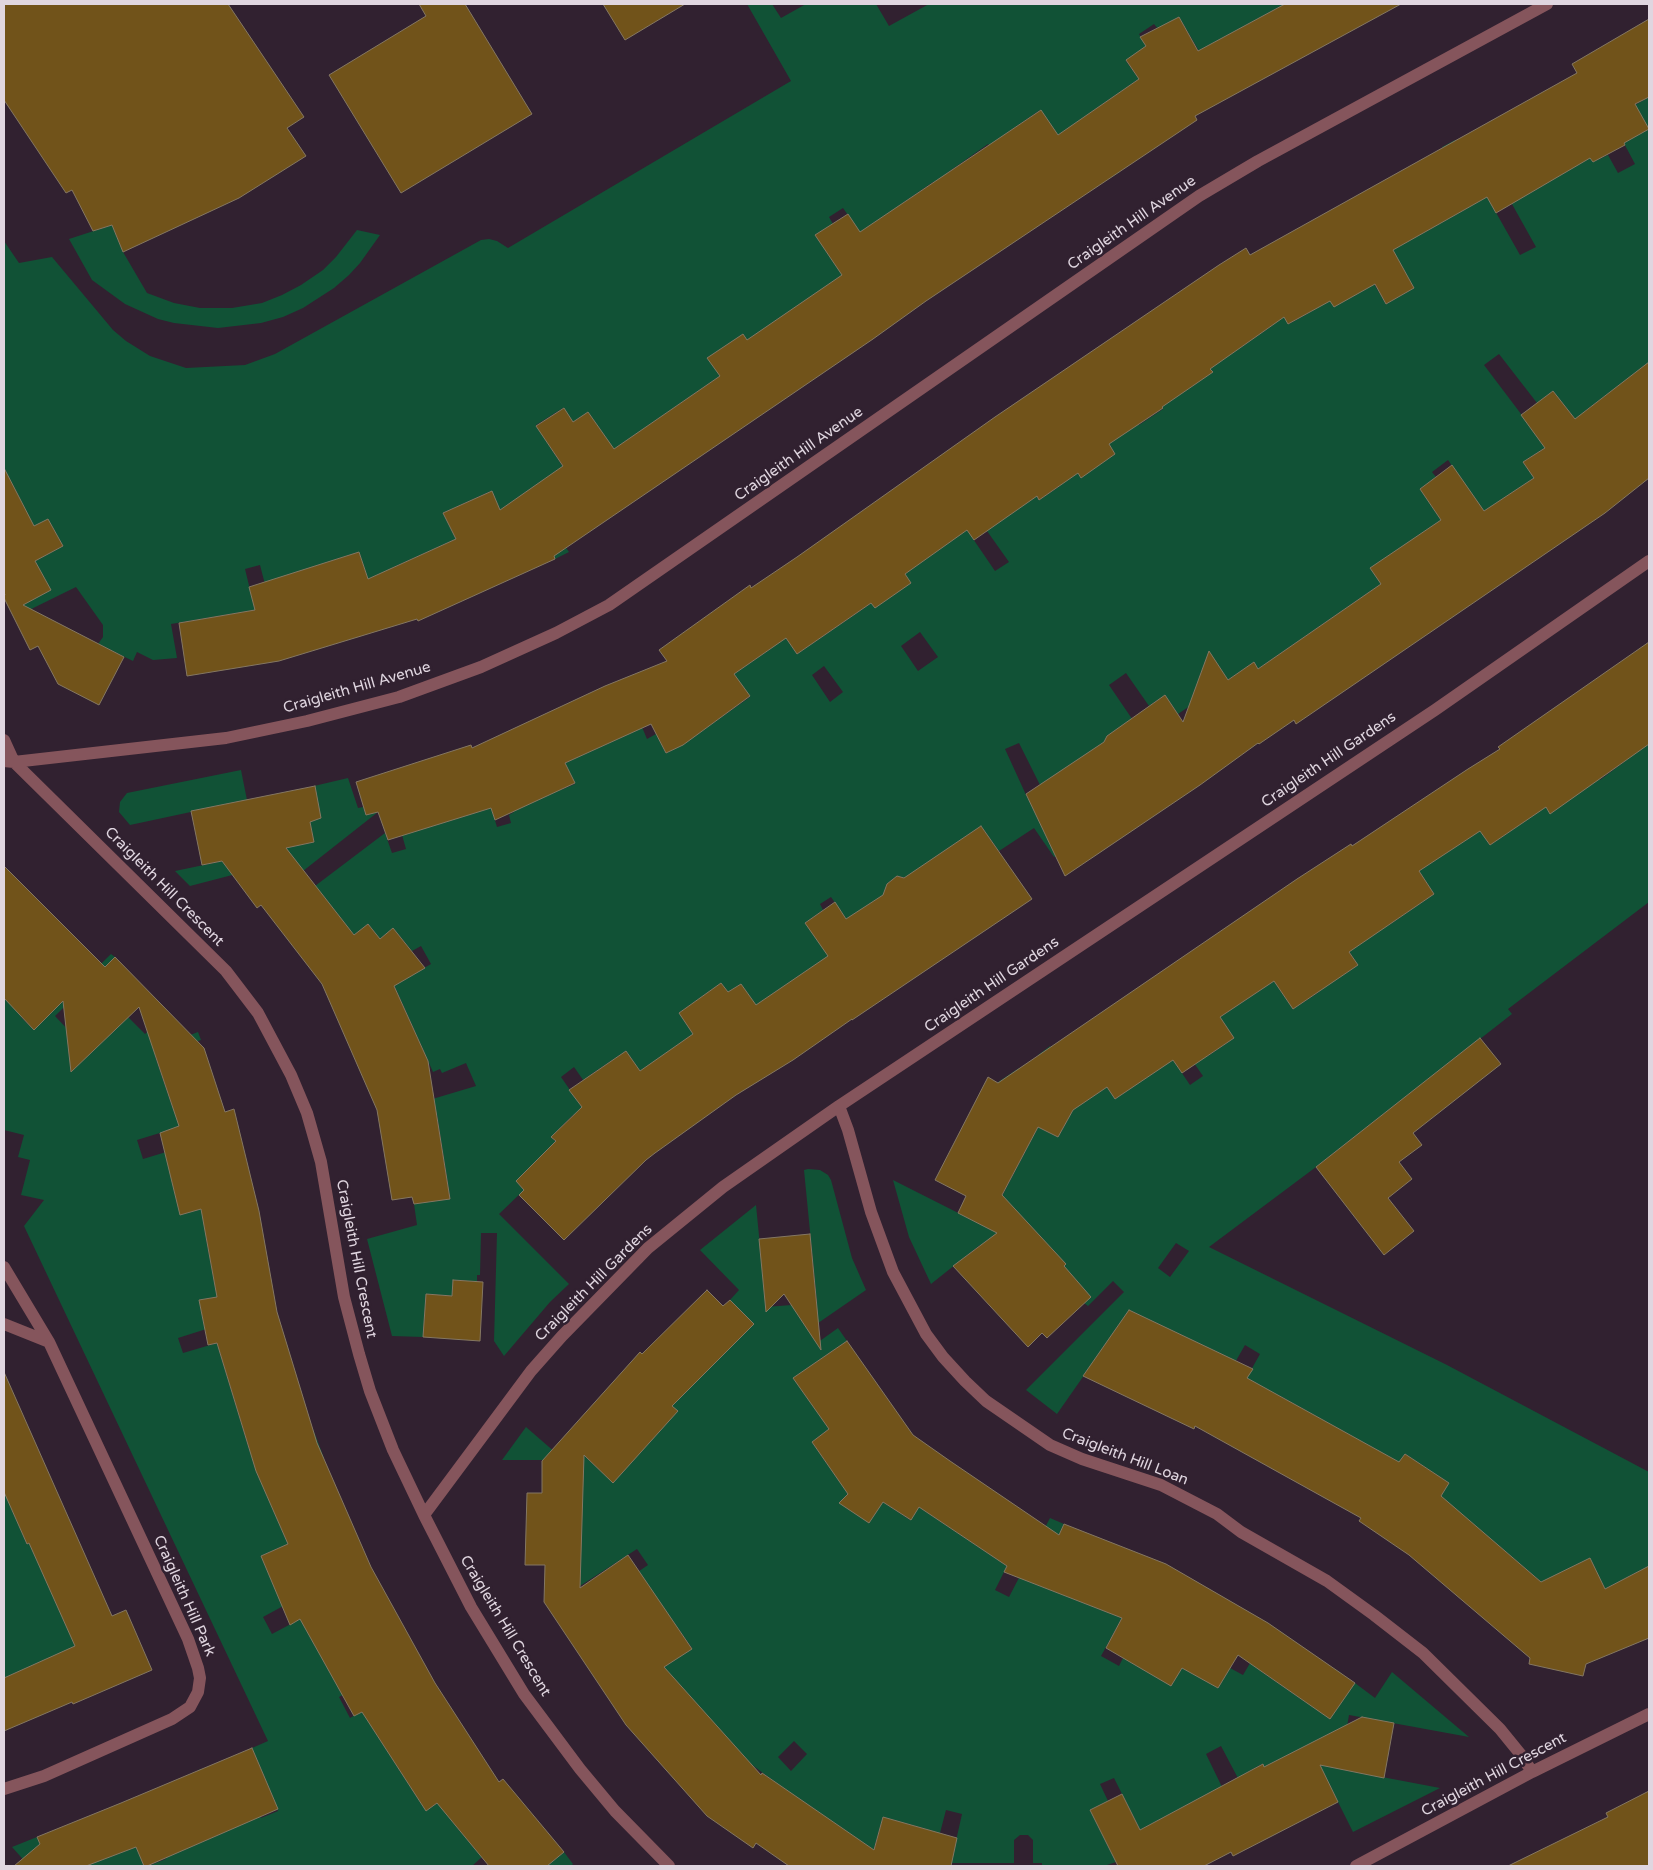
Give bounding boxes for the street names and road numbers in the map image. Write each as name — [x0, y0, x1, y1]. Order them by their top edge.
street label: Craigleith Hill Avenue — [1064, 172, 1200, 274]
street label: Craigleith Hill Avenue — [731, 403, 867, 505]
street label: Craigleith Hill Avenue — [281, 658, 433, 718]
street label: Craigleith Hill Gardens — [1258, 708, 1400, 812]
street label: Craigleith Hill Crescent — [101, 824, 227, 950]
street label: Craigleith Hill Gardens — [921, 933, 1063, 1037]
street label: Craigleith Hill Crescent — [332, 1178, 380, 1340]
street label: Craigleith Hill Gardens — [532, 1221, 656, 1345]
street label: Craigleith Hill Loan — [1059, 1425, 1191, 1489]
street label: Craigleith Hill Park — [149, 1533, 219, 1659]
street label: Craigleith Hill Crescent — [456, 1552, 554, 1700]
street label: Craigleith Hill Crescent — [1419, 1729, 1569, 1821]

